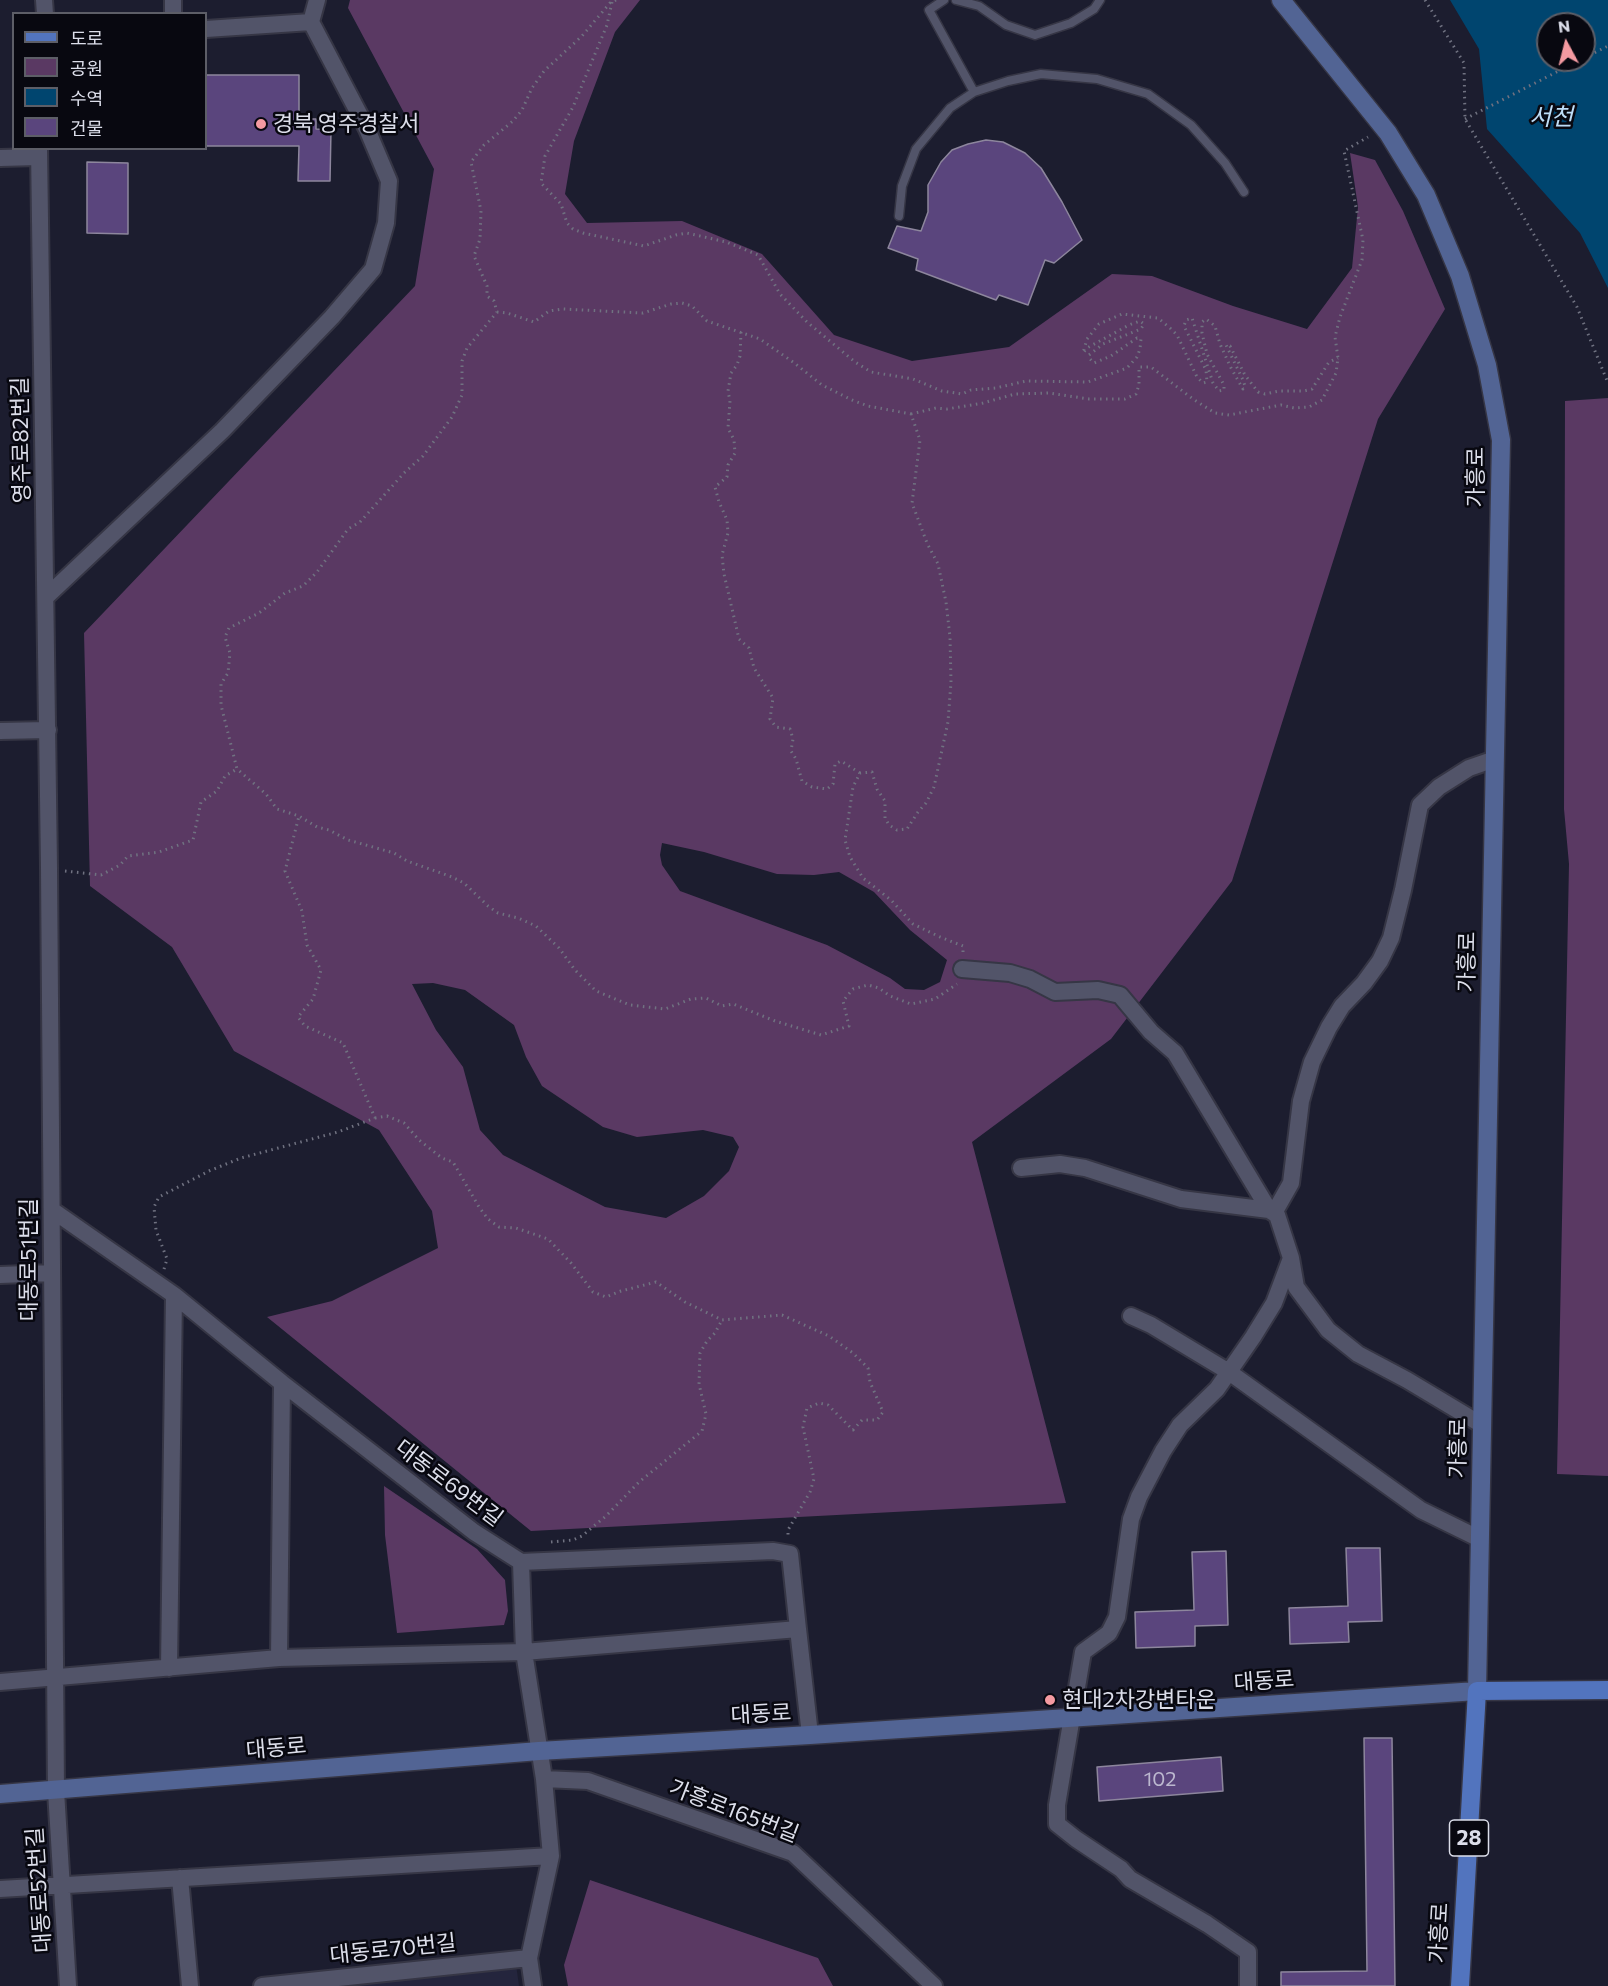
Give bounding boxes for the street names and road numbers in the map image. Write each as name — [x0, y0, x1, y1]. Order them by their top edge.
street label: 영주로82번길 — [7, 376, 35, 504]
street label: 가흥로 — [1463, 447, 1489, 507]
street label: 가흥로 — [1453, 931, 1481, 993]
street label: 대동로51번길 — [16, 1198, 42, 1322]
street label: 가흥로 — [1444, 1417, 1472, 1479]
street label: 대동로69번길 — [390, 1434, 508, 1532]
street label: 대동로 — [1233, 1666, 1295, 1696]
street label: 대동로 — [730, 1699, 792, 1729]
street label: 대동로 — [245, 1732, 307, 1764]
street label: 가흥로165번길 — [666, 1774, 802, 1848]
road number: 28 — [1450, 1820, 1488, 1856]
street label: 대동로52번길 — [21, 1826, 57, 1954]
street label: 가흥로 — [1424, 1902, 1454, 1964]
street label: 대동로70번길 — [328, 1929, 458, 1969]

